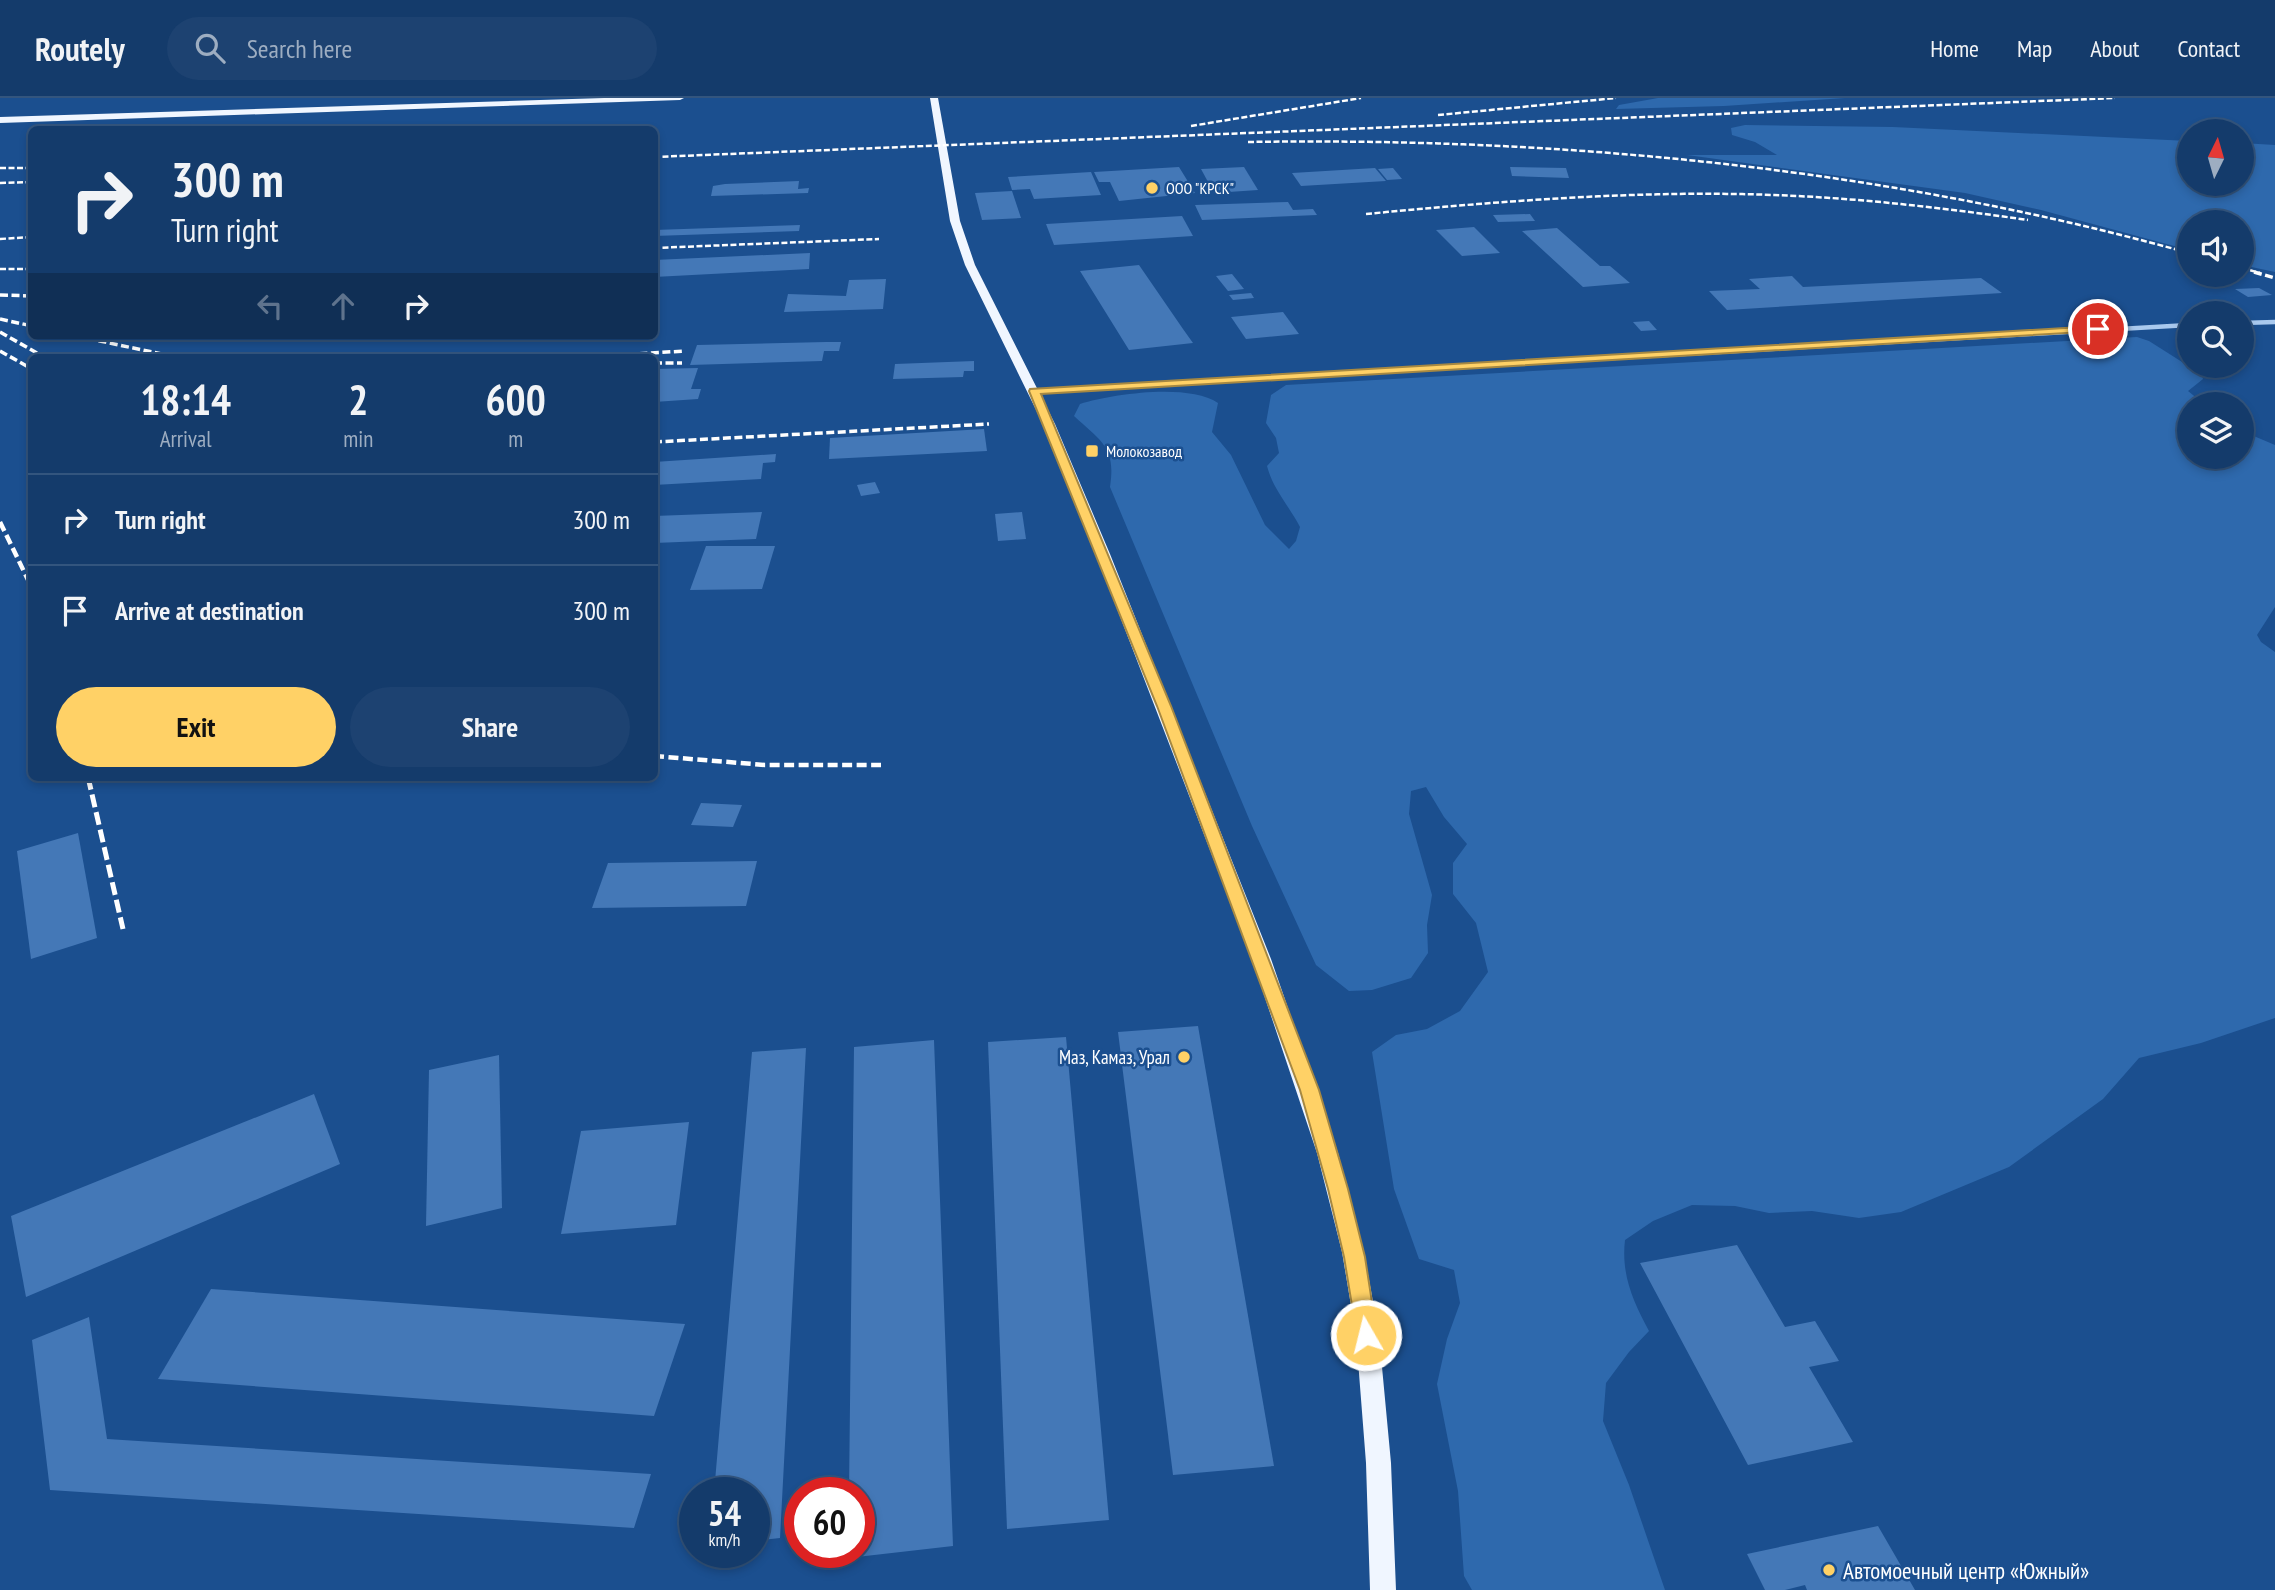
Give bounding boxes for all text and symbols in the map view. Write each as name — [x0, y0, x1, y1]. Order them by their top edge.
search box — [167, 17, 657, 80]
text: Routely — [35, 27, 125, 70]
icon: search — [191, 29, 229, 67]
text: Search here — [247, 32, 352, 65]
text: Home — [1930, 33, 1979, 64]
text: Map — [2017, 33, 2052, 64]
text: About — [2090, 33, 2139, 64]
text: Contact — [2177, 33, 2240, 64]
north arrow — [2177, 119, 2254, 196]
map controls — [2177, 119, 2254, 469]
text: 300 m — [171, 147, 284, 211]
icon: right — [56, 154, 147, 245]
place label: ООО "КРСК" — [1166, 178, 1234, 198]
marker: ООО "КРСК" — [1144, 180, 1160, 196]
text: Turn right — [171, 209, 279, 251]
button: sound — [2177, 210, 2254, 287]
icon: left — [251, 287, 289, 325]
icon: ahead — [324, 287, 362, 325]
icon: right — [397, 287, 435, 325]
pin — [2068, 299, 2128, 359]
button: search — [2177, 301, 2254, 378]
icon: arrive — [2079, 310, 2117, 348]
text: 18:14 — [140, 372, 231, 427]
text: 2 — [348, 372, 368, 427]
text: 600 — [486, 372, 546, 427]
button: layers — [2177, 392, 2254, 469]
text: Arrival — [160, 424, 212, 453]
text: min — [343, 424, 373, 453]
text: m — [508, 424, 523, 453]
place label: Молокозавод — [1106, 441, 1182, 461]
marker: Молокозавод — [1084, 443, 1100, 459]
icon: right — [56, 501, 94, 539]
text: Turn right — [115, 503, 206, 536]
text: 300 m — [572, 503, 630, 536]
icon: arrive — [56, 592, 94, 630]
text: Arrive at destination — [115, 594, 304, 627]
text: 300 m — [572, 594, 630, 627]
button: Exit — [56, 687, 336, 767]
button: Share — [350, 687, 630, 767]
place label: Маз, Камаз, Урал — [1059, 1045, 1170, 1069]
marker: Маз, Камаз, Урал — [1176, 1049, 1192, 1065]
position arrow — [1329, 1298, 1403, 1372]
speed limit sign: 60 — [784, 1477, 875, 1568]
text: 54 — [708, 1490, 741, 1536]
text: km/h — [709, 1528, 740, 1551]
place label: Автомоечный центр «Южный» — [1843, 1556, 2089, 1585]
marker: Автомоечный центр «Южный» — [1821, 1562, 1837, 1578]

